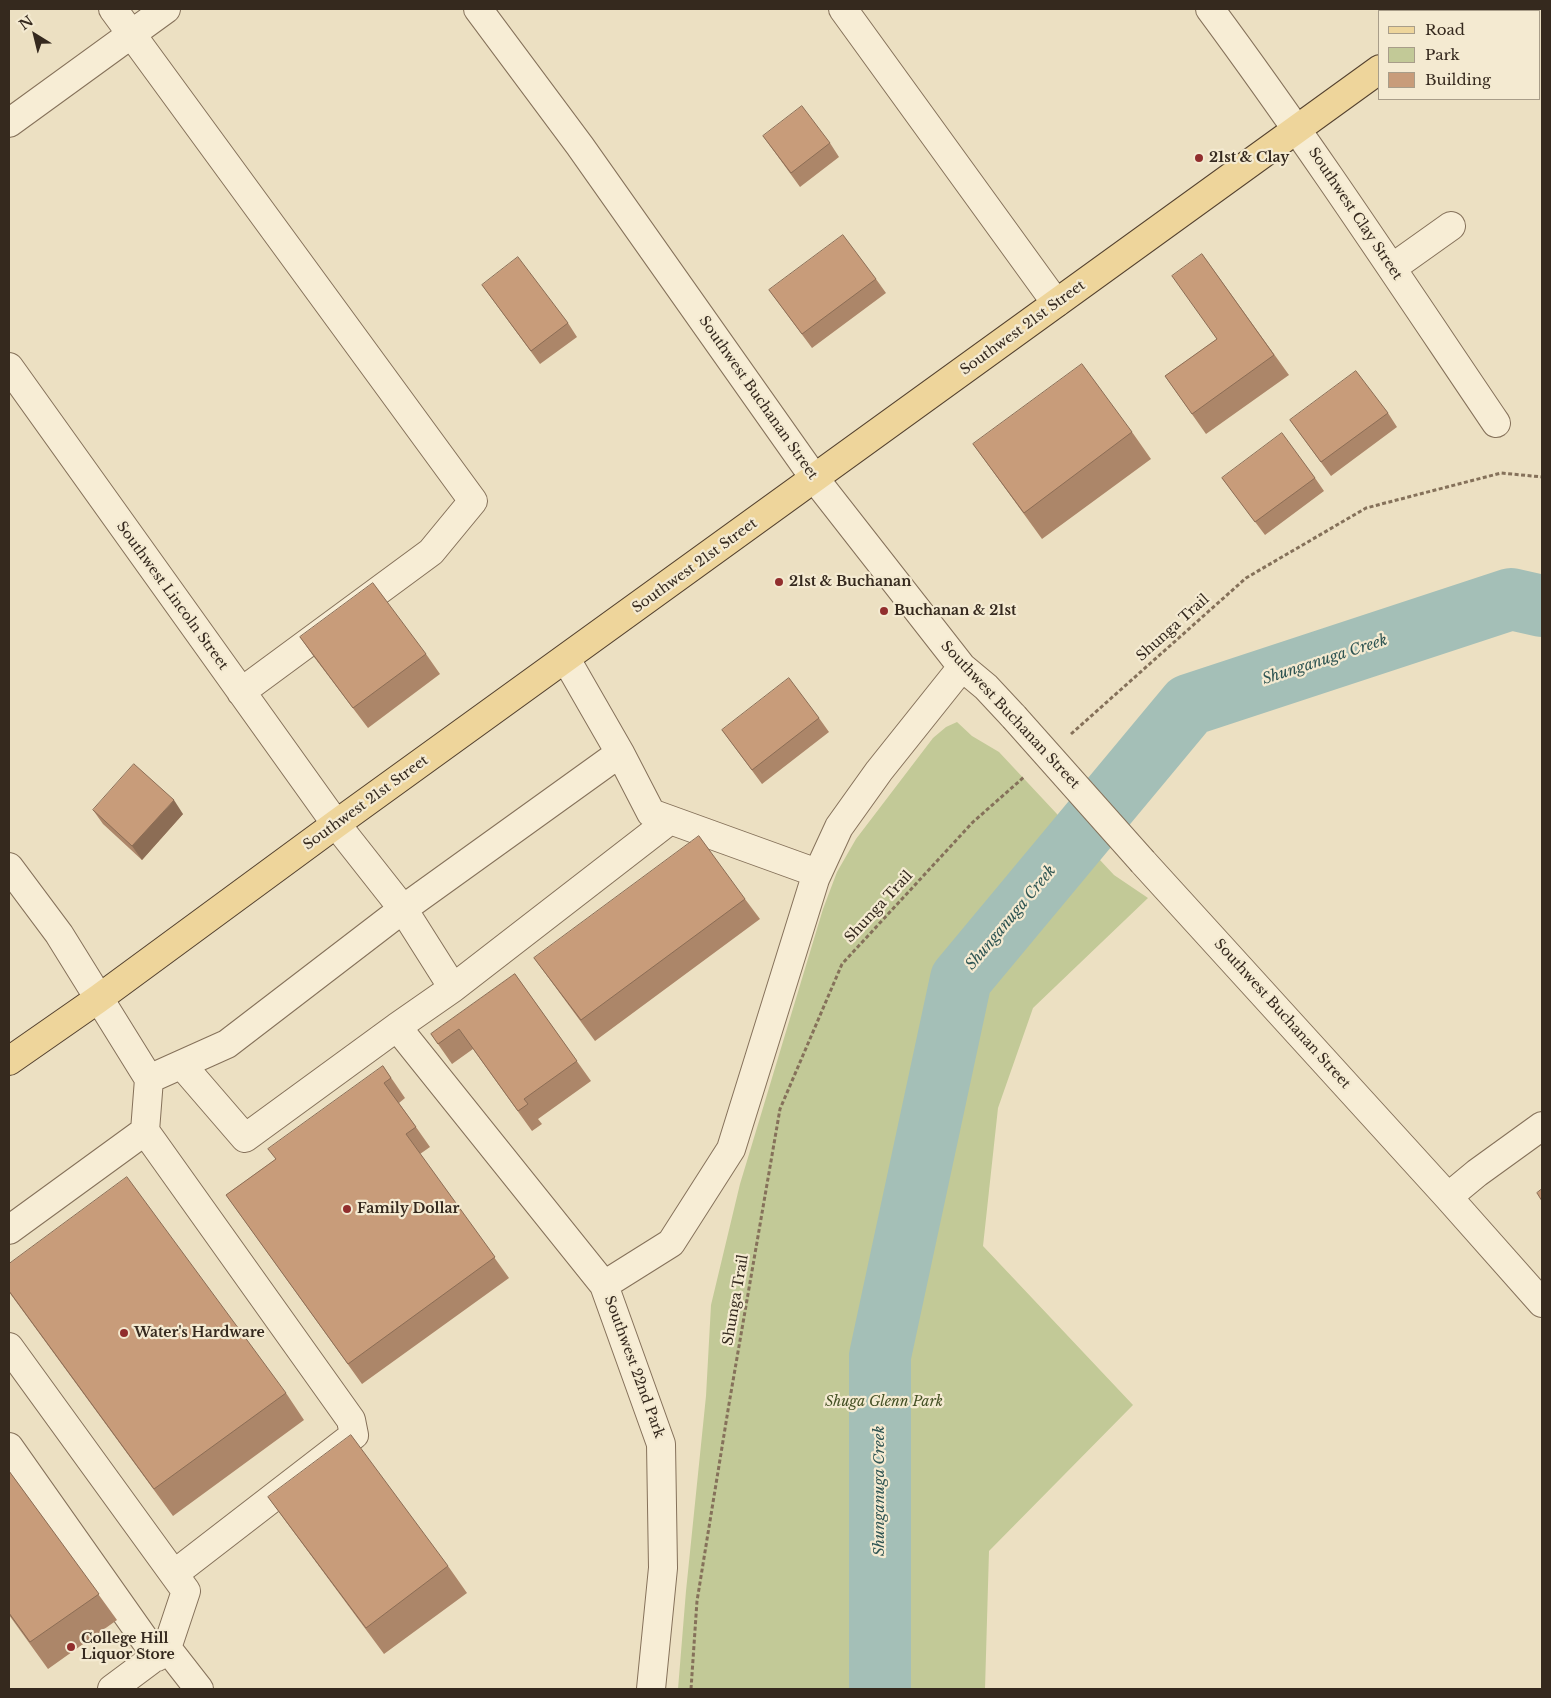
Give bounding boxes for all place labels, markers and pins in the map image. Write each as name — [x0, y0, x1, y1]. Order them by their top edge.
place label: 21st & Clay — [1209, 150, 1289, 166]
marker: 21st & Clay — [1193, 152, 1205, 164]
place label: 21st & Buchanan — [789, 574, 911, 590]
marker: 21st & Buchanan — [773, 576, 785, 588]
place label: Buchanan & 21st — [894, 603, 1016, 619]
marker: Buchanan & 21st — [878, 605, 890, 617]
place label: Family Dollar — [357, 1201, 459, 1217]
marker: Family Dollar — [341, 1203, 353, 1215]
place label: Water's Hardware — [134, 1325, 265, 1341]
marker: Water's Hardware — [118, 1327, 130, 1339]
place label: College Hill Liquor Store — [81, 1631, 175, 1664]
marker: College Hill Liquor Store — [65, 1641, 77, 1653]

